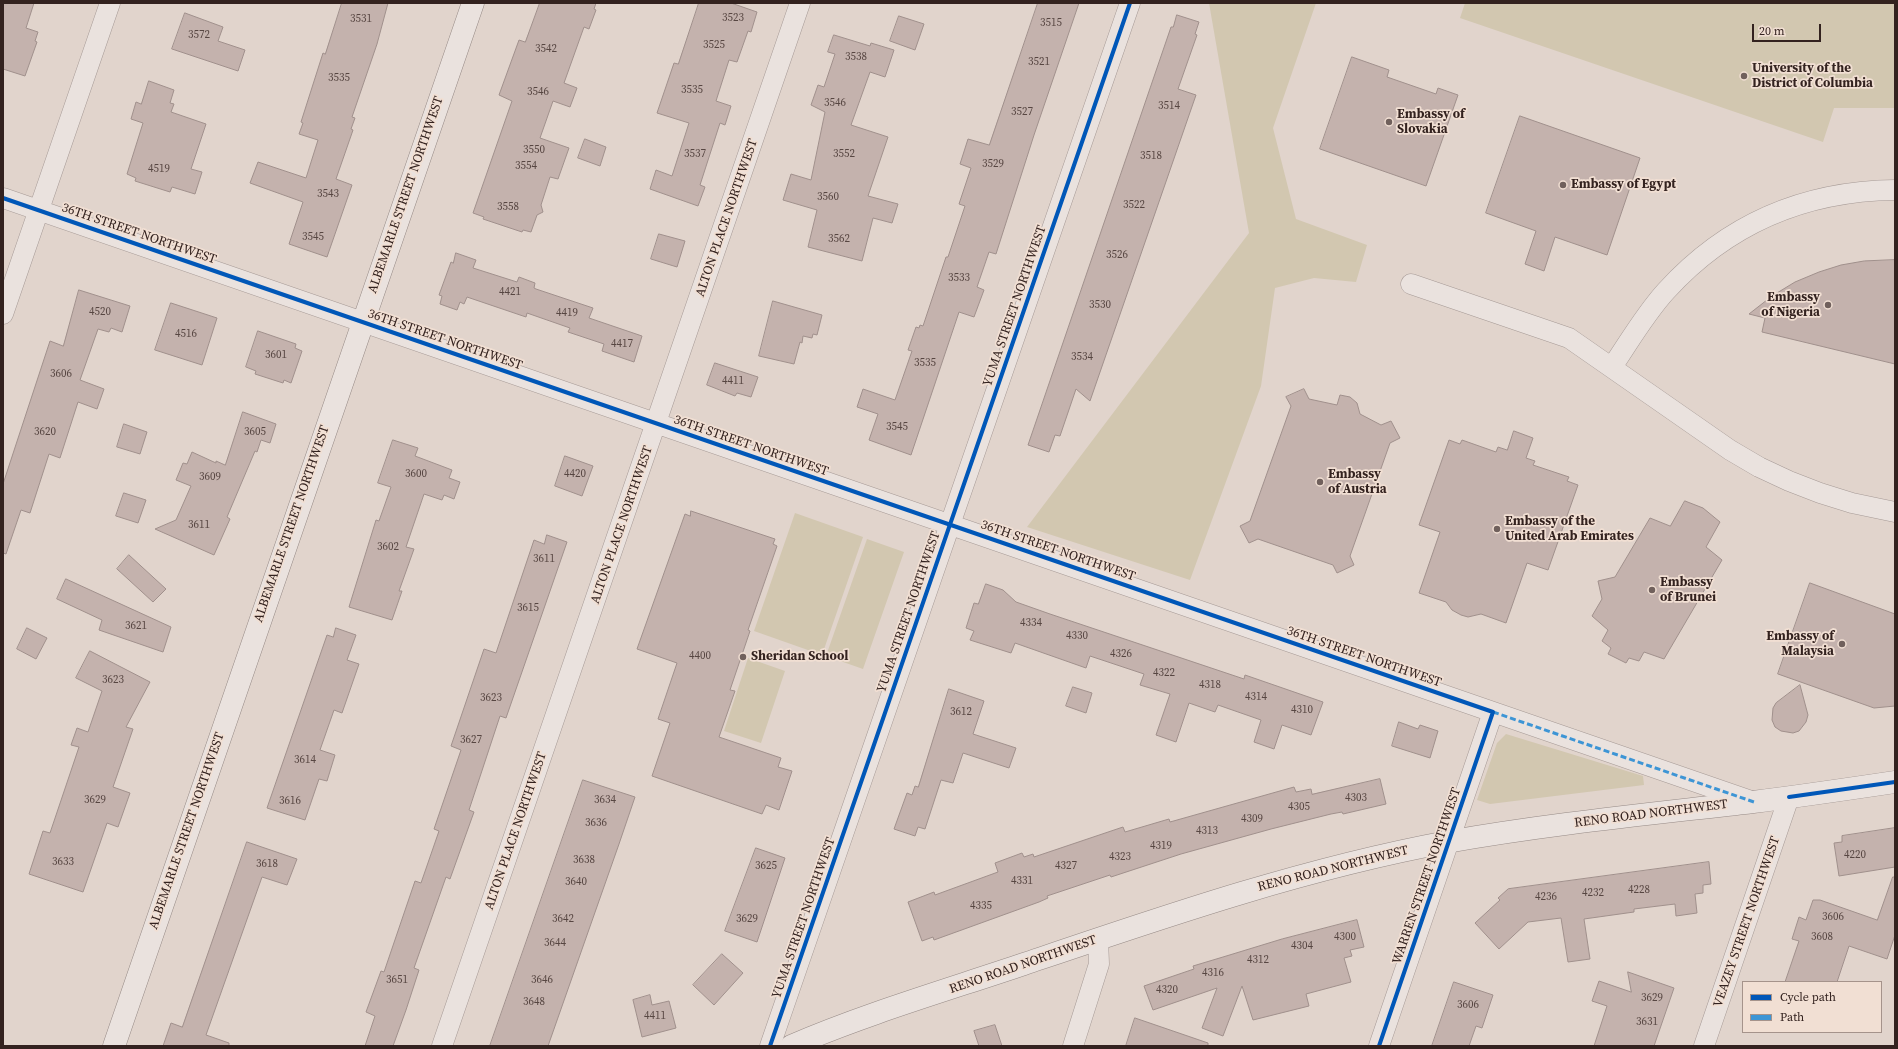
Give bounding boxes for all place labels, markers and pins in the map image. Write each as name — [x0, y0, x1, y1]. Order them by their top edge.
place label: University of the District of Columbia — [1752, 61, 1873, 92]
marker: University of the District of Columbia — [1739, 71, 1749, 81]
place label: Embassy of Slovakia — [1397, 107, 1465, 138]
marker: Embassy of Slovakia — [1384, 117, 1394, 127]
place label: Embassy of Egypt — [1571, 177, 1676, 193]
marker: Embassy of Egypt — [1558, 180, 1568, 190]
place label: Embassy of Nigeria — [1761, 290, 1820, 321]
marker: Embassy of Nigeria — [1823, 300, 1833, 310]
place label: Embassy of Austria — [1328, 467, 1387, 498]
marker: Embassy of Austria — [1315, 477, 1325, 487]
place label: Embassy of the United Arab Emirates — [1505, 514, 1634, 545]
marker: Embassy of the United Arab Emirates — [1492, 524, 1502, 534]
place label: Embassy of Brunei — [1660, 575, 1716, 606]
marker: Embassy of Brunei — [1647, 585, 1657, 595]
place label: Embassy of Malaysia — [1766, 629, 1834, 660]
marker: Embassy of Malaysia — [1837, 639, 1847, 649]
place label: Sheridan School — [751, 649, 849, 665]
marker: Sheridan School — [738, 652, 748, 662]

